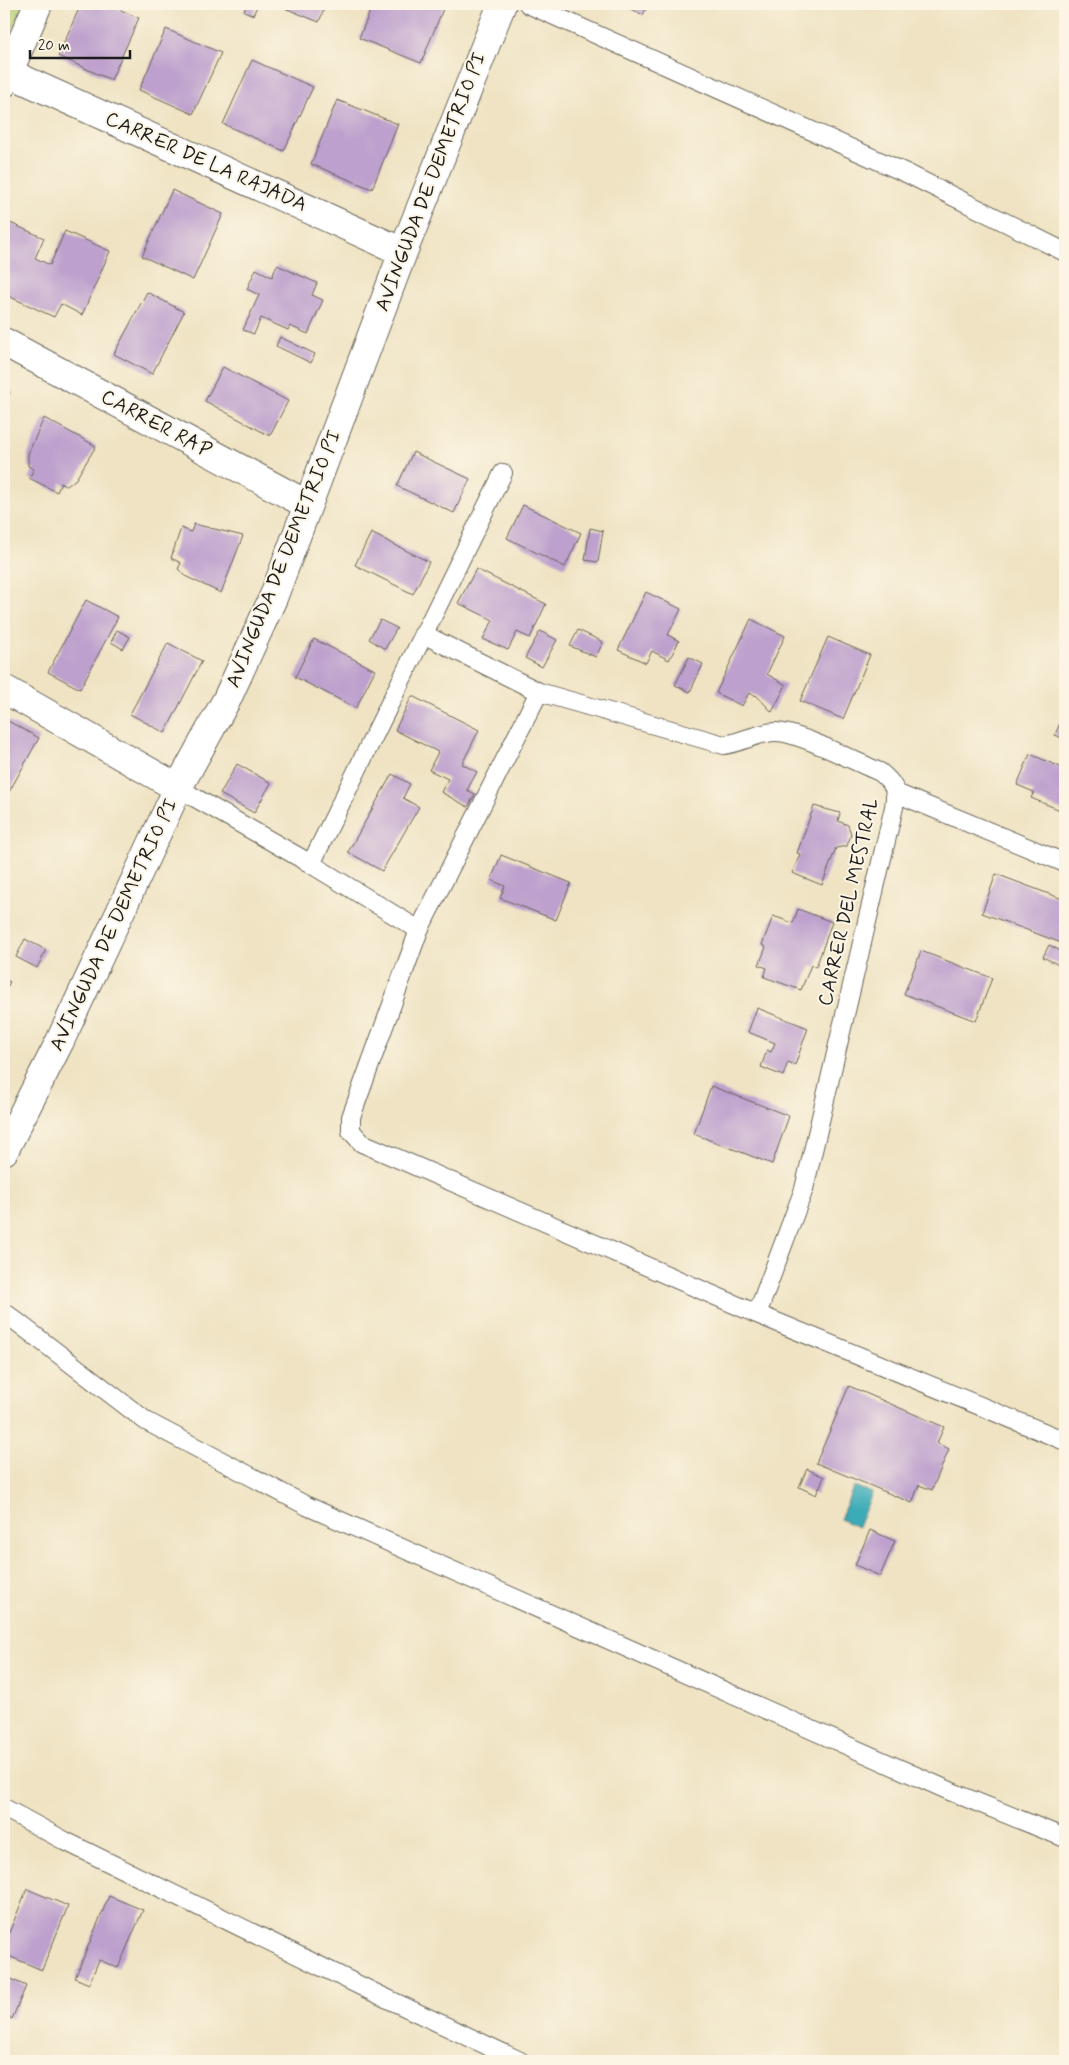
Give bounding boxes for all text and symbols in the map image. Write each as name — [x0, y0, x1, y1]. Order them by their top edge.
scale bar — [30, 28, 130, 60]
text: 20 m — [38, 36, 70, 56]
street label: AVINGUDA DE DEMETRIO PI — [369, 49, 493, 315]
street label: CARRER DE LA RAJADA — [101, 105, 311, 219]
street label: CARRER RAP — [96, 384, 216, 464]
street label: AVINGUDA DE DEMETRIO PI — [220, 426, 348, 692]
street label: AVINGUDA DE DEMETRIO PI — [44, 794, 184, 1056]
street label: CARRER DEL MESTRAL — [812, 795, 886, 1009]

